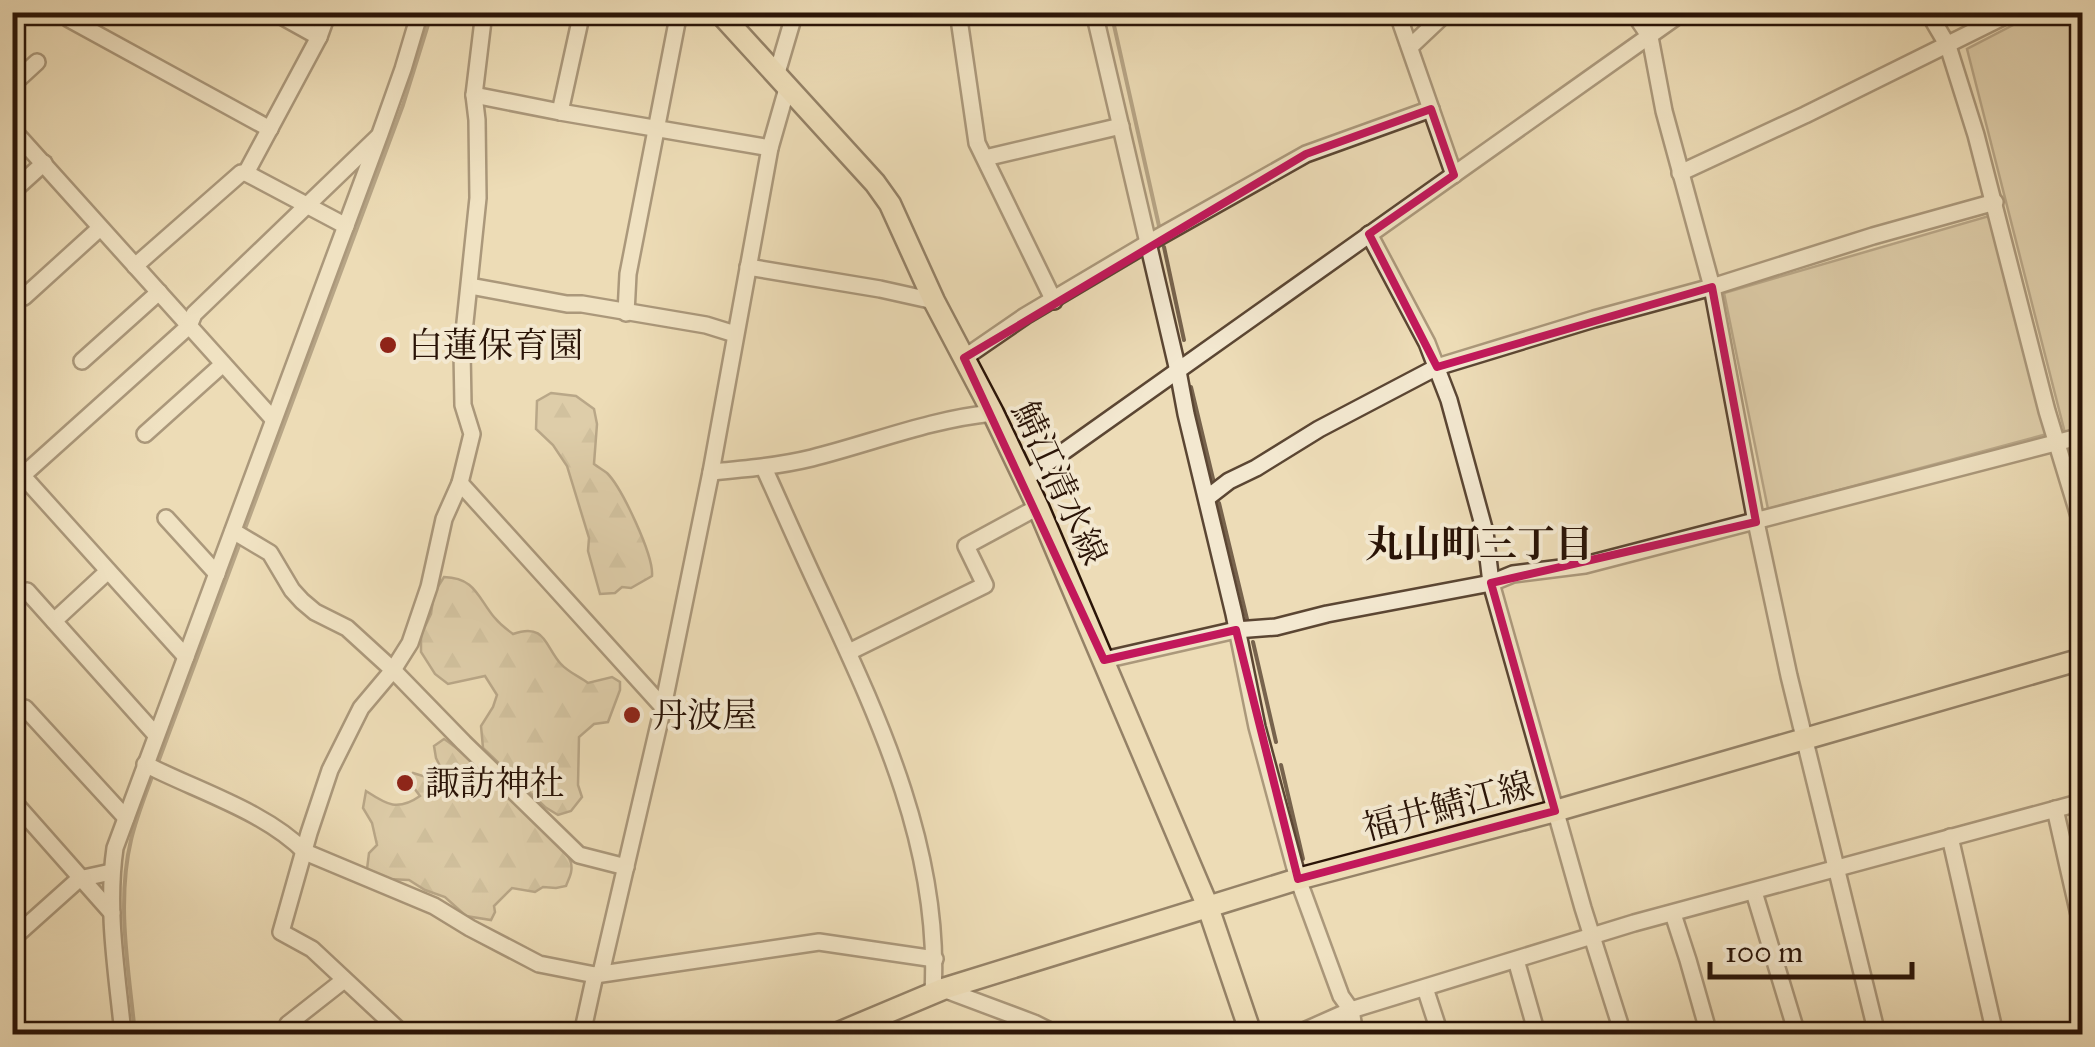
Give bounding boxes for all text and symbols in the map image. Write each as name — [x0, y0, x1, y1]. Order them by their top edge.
place label: 白蓮保育園 — [408, 324, 583, 367]
marker: 白蓮保育園 — [377, 334, 399, 356]
street label: 鯖江清水線 — [1003, 395, 1116, 572]
district label: 丸山町三丁目 — [1365, 521, 1593, 567]
place label: 丹波屋 — [652, 694, 757, 737]
marker: 丹波屋 — [621, 704, 643, 726]
place label: 諏訪神社 — [425, 762, 565, 805]
street label: 福井鯖江線 — [1358, 763, 1538, 850]
marker: 諏訪神社 — [394, 772, 416, 794]
scale bar — [1710, 917, 1912, 979]
text: 100 m — [1725, 934, 1803, 970]

